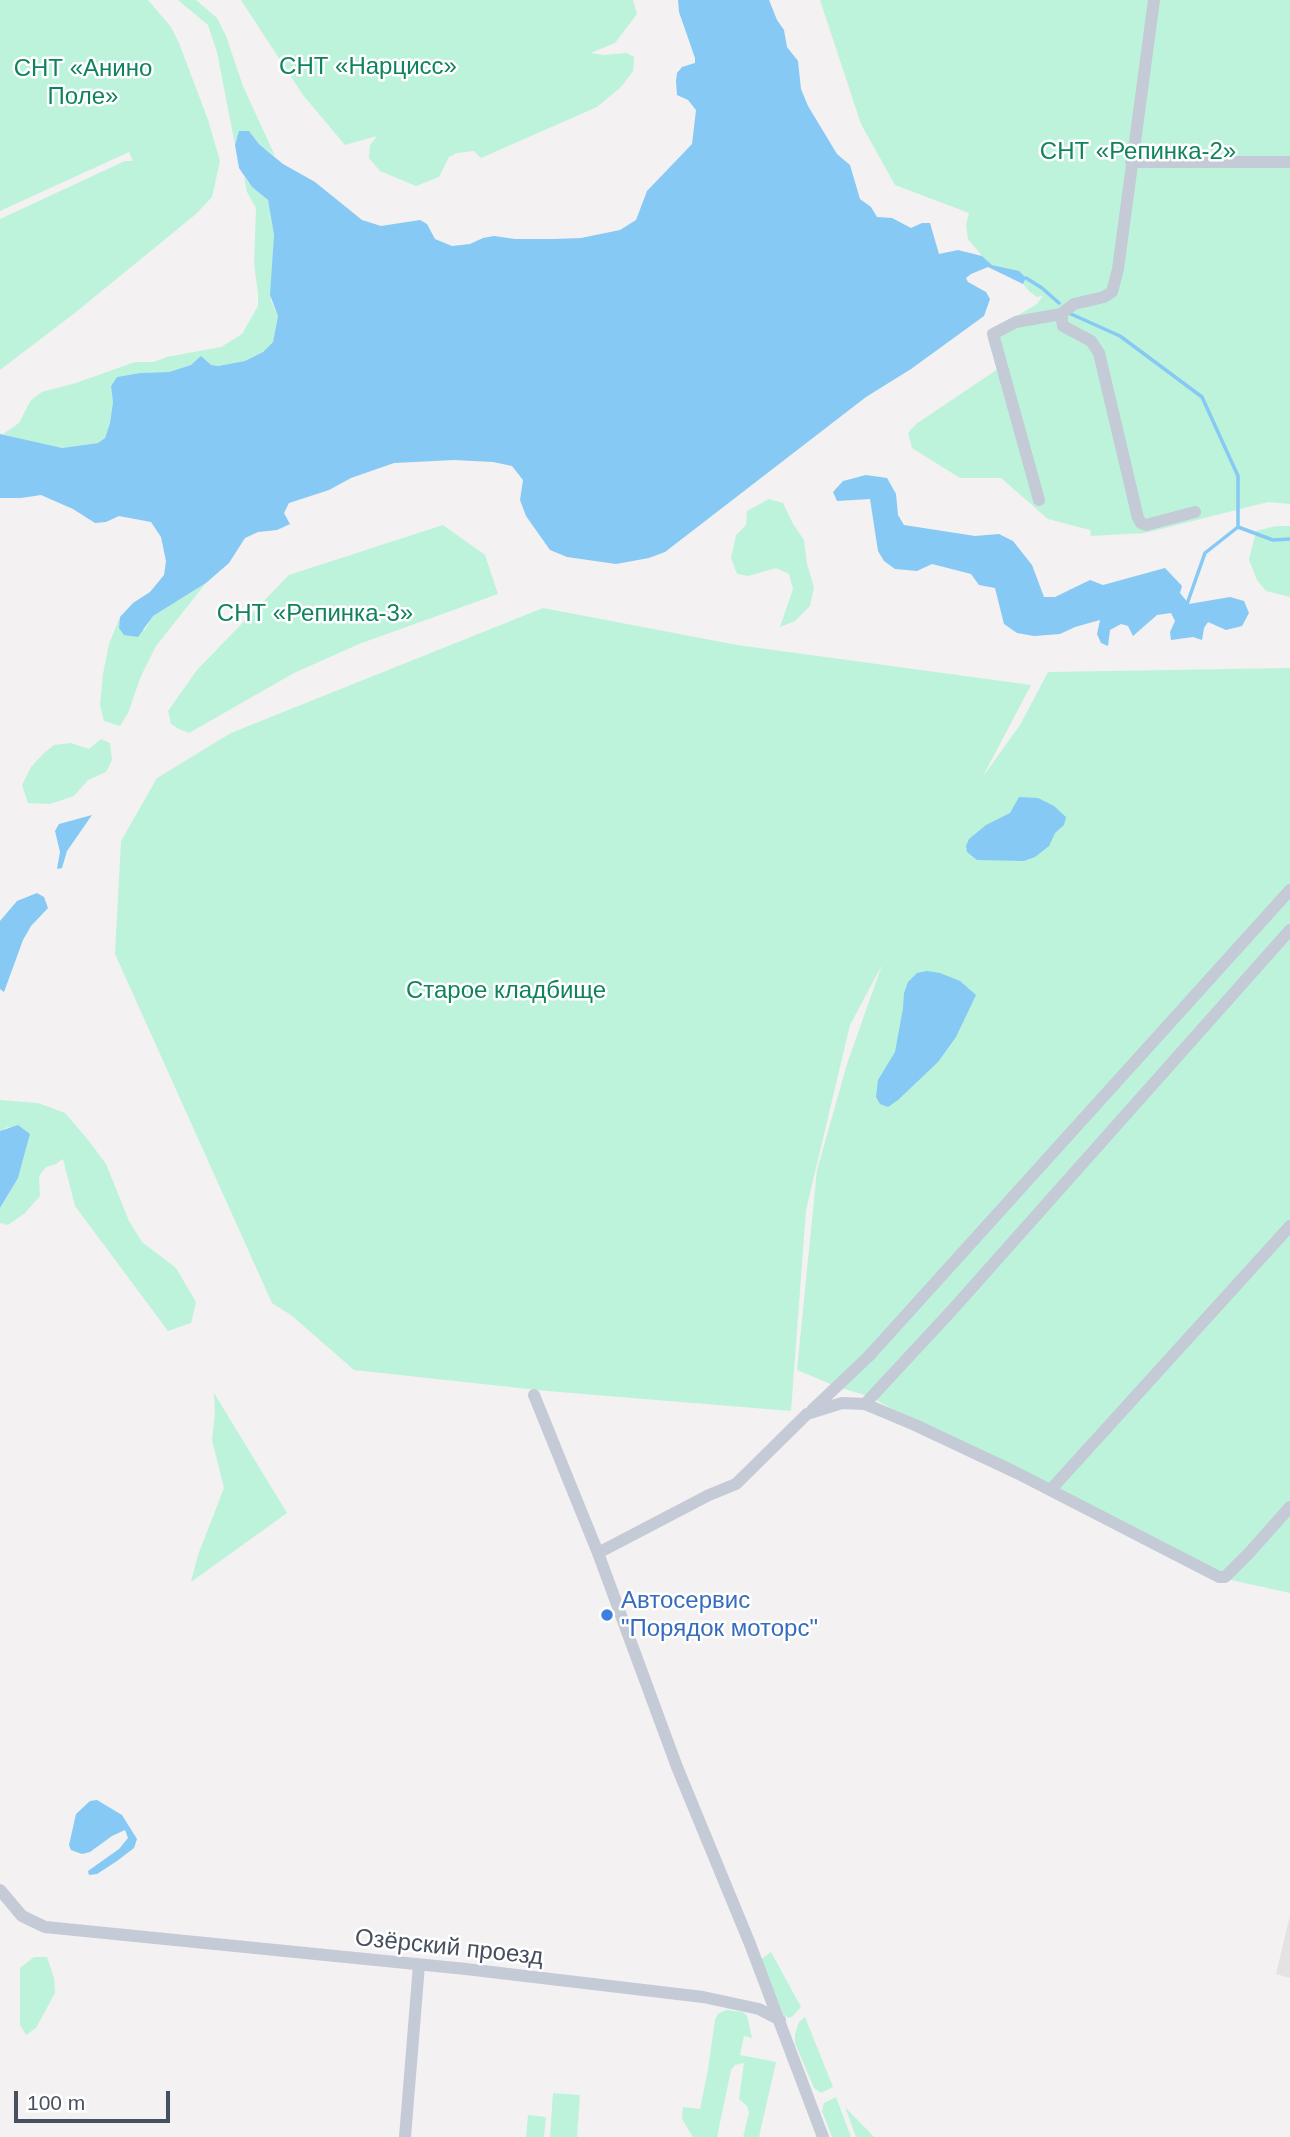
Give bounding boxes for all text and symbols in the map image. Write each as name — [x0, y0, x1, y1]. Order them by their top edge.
park label: СНТ «Нарцисс» — [279, 53, 457, 81]
park label: СНТ «Анино Поле» — [14, 55, 152, 111]
park label: СНТ «Репинка-2» — [1040, 138, 1236, 166]
park label: СНТ «Репинка-3» — [217, 600, 413, 628]
park label: Старое кладбище — [406, 977, 606, 1005]
place label: Автосервис "Порядок моторс" — [621, 1587, 818, 1643]
marker: Автосервис "Порядок моторс" — [599, 1607, 615, 1623]
street label: Озёрский проезд — [353, 1924, 545, 1972]
scale bar — [18, 2078, 173, 2122]
text: 100 m — [27, 2091, 85, 2114]

